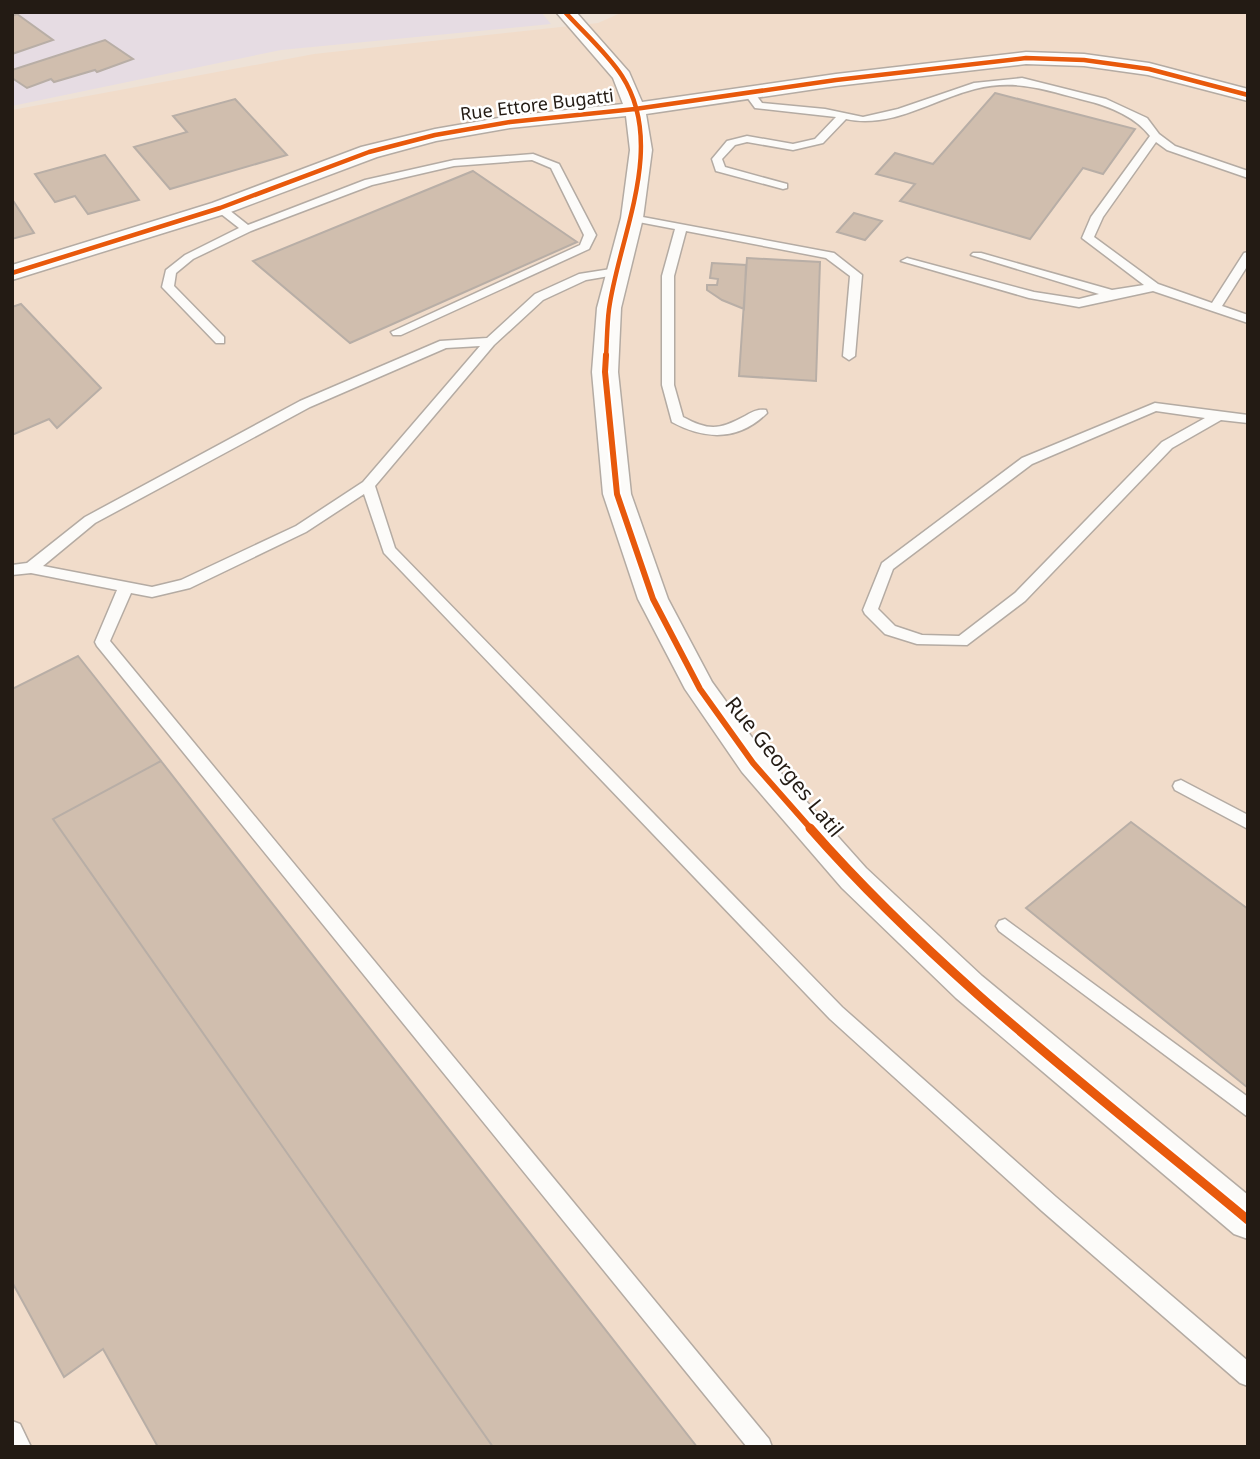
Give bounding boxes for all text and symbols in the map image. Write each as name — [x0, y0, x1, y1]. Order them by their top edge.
street label: Rue Ettore Bugatti — [459, 83, 615, 125]
street label: Rue Georges Latil — [719, 690, 850, 842]

